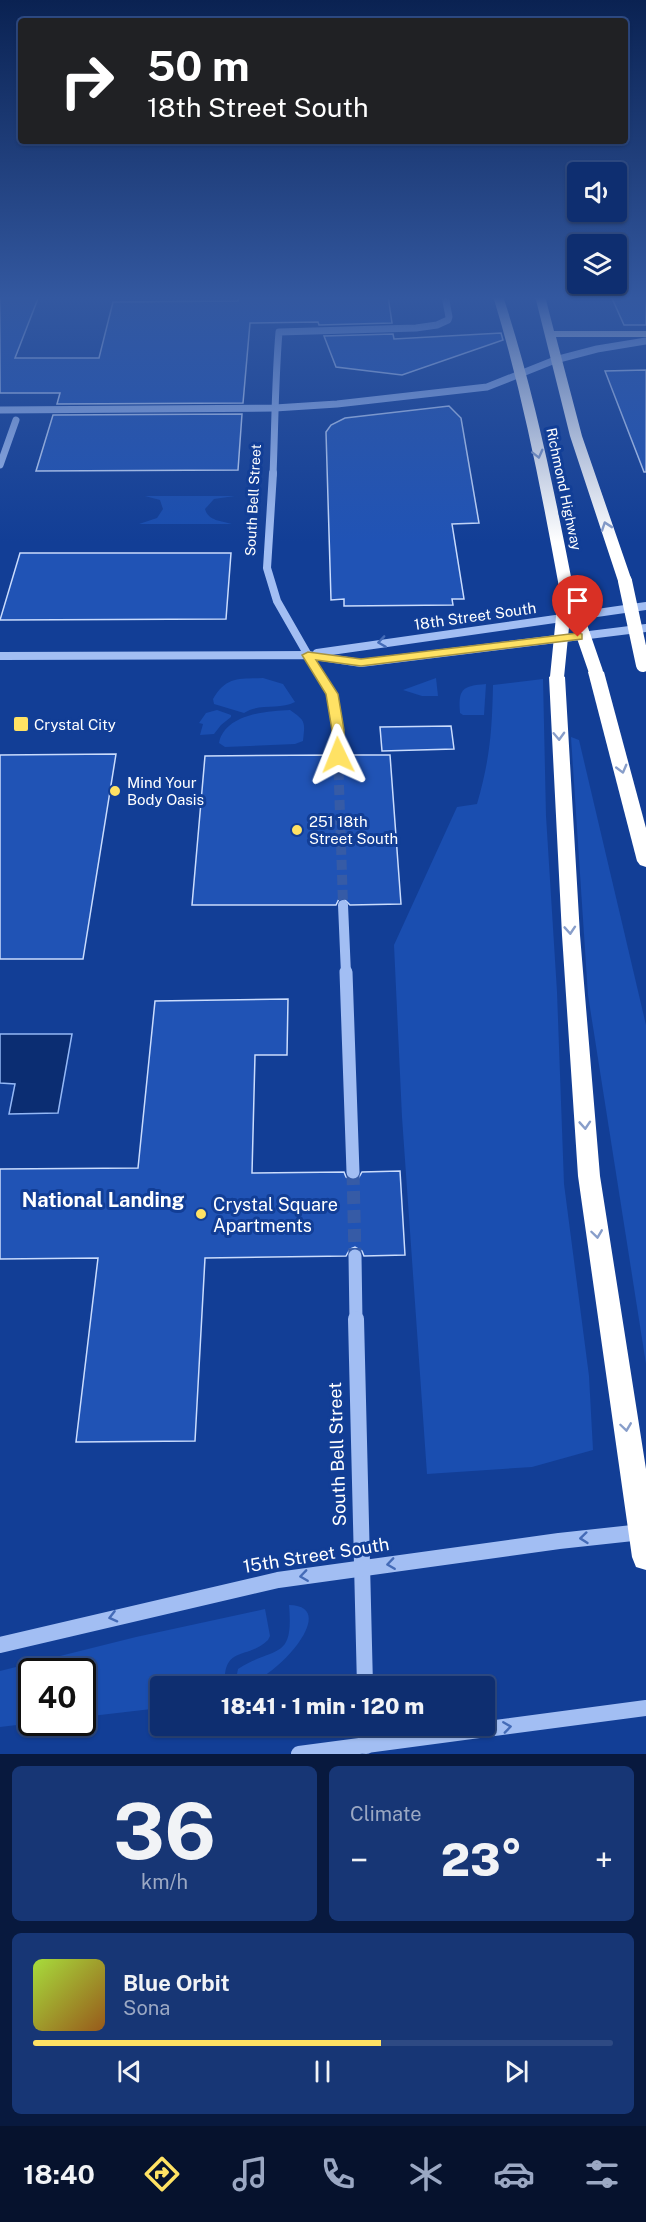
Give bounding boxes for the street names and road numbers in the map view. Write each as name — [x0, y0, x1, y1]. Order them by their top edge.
street label: Richmond Highway — [543, 426, 585, 552]
street label: South Bell Street — [242, 444, 264, 556]
street label: 18th Street South — [413, 599, 537, 633]
street label: South Bell Street — [324, 1382, 350, 1526]
street label: 15th Street South — [241, 1533, 391, 1577]

